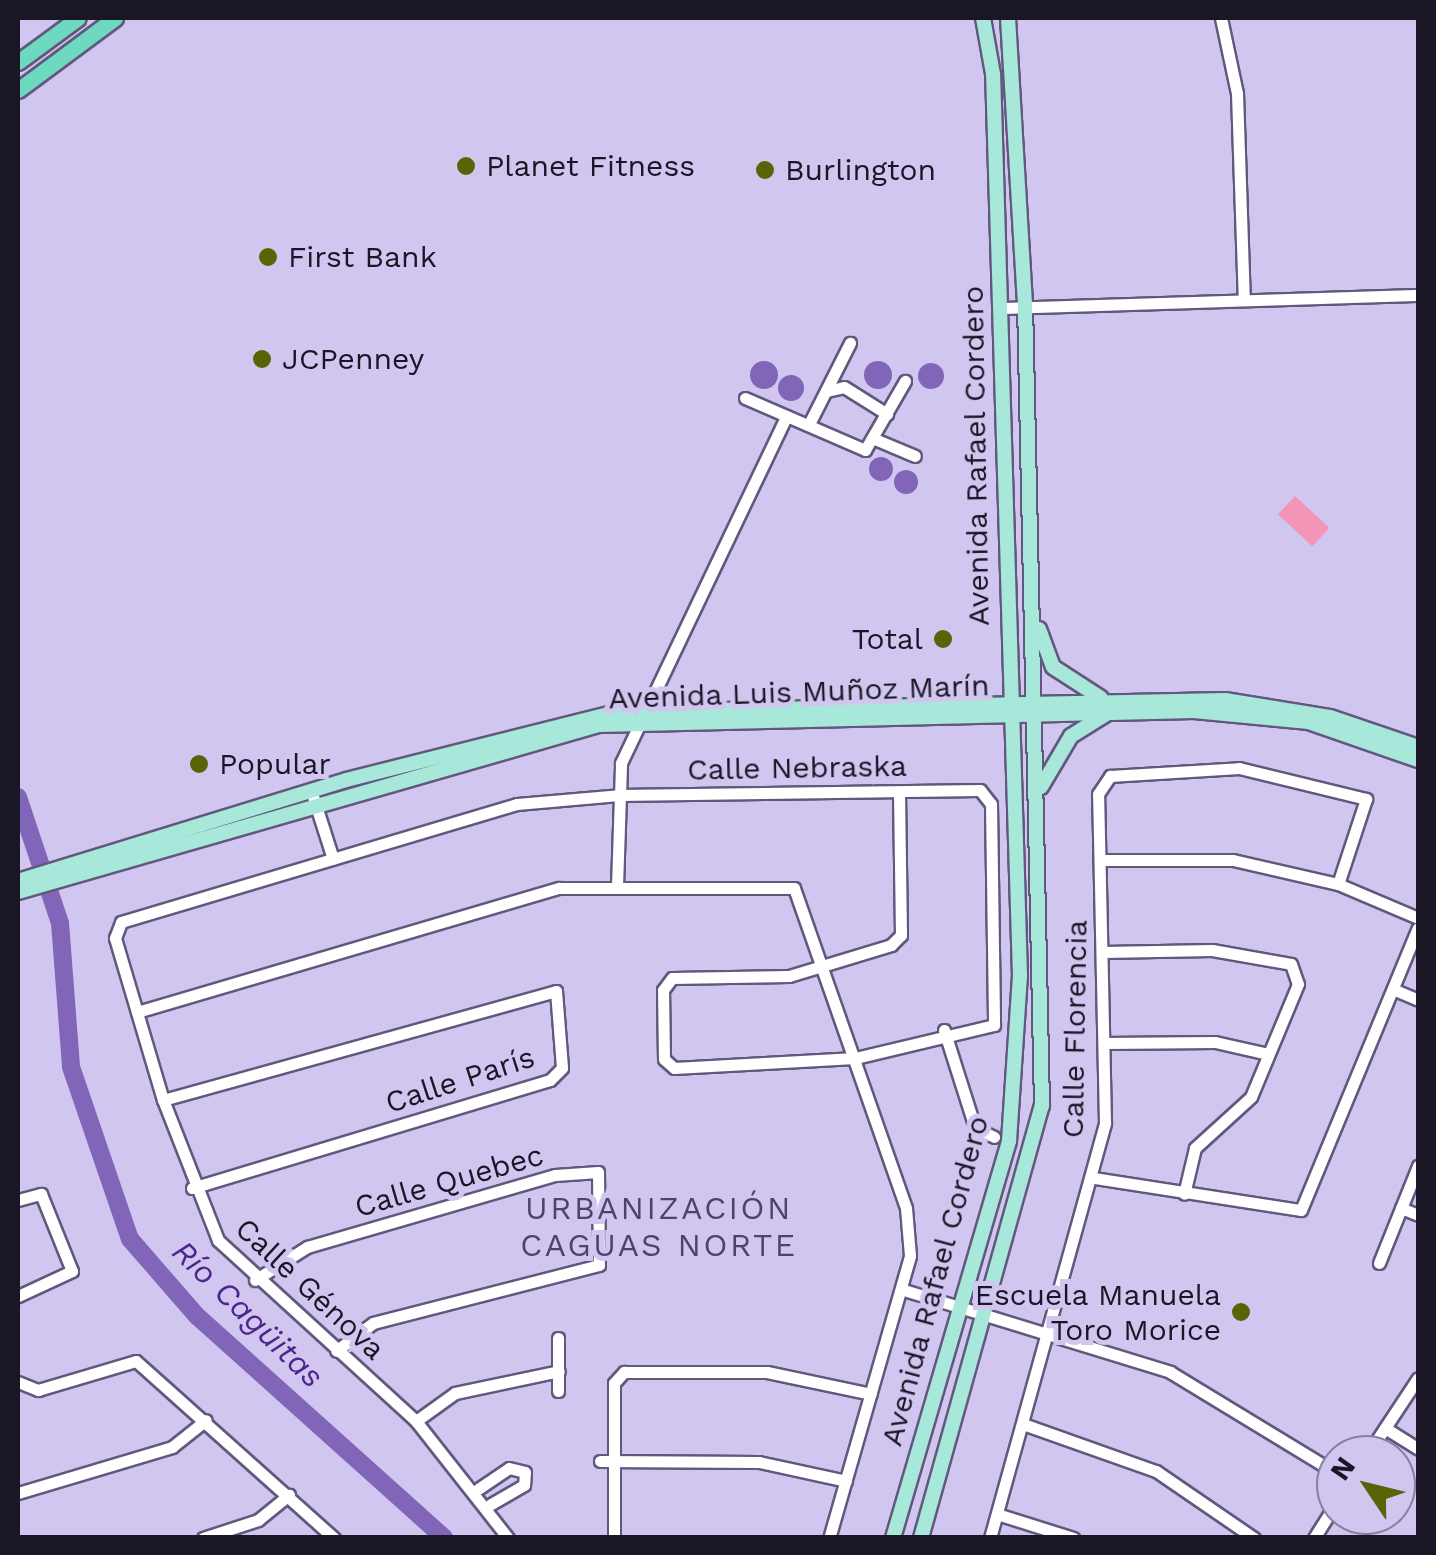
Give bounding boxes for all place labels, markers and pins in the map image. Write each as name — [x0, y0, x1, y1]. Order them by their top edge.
place label: Planet Fitness — [486, 148, 695, 184]
place label: Burlington — [785, 152, 936, 188]
marker: Planet Fitness — [455, 155, 477, 177]
marker: Burlington — [754, 159, 776, 181]
place label: First Bank — [288, 239, 437, 275]
marker: First Bank — [257, 246, 279, 268]
place label: JCPenney — [282, 341, 424, 377]
marker: JCPenney — [251, 348, 273, 370]
place label: Total — [852, 621, 923, 657]
marker: Total — [932, 628, 954, 650]
place label: Popular — [219, 746, 331, 782]
marker: Popular — [188, 753, 210, 775]
place label: Escuela Manuela Toro Morice — [974, 1277, 1221, 1348]
marker: Escuela Manuela Toro Morice — [1230, 1301, 1252, 1323]

